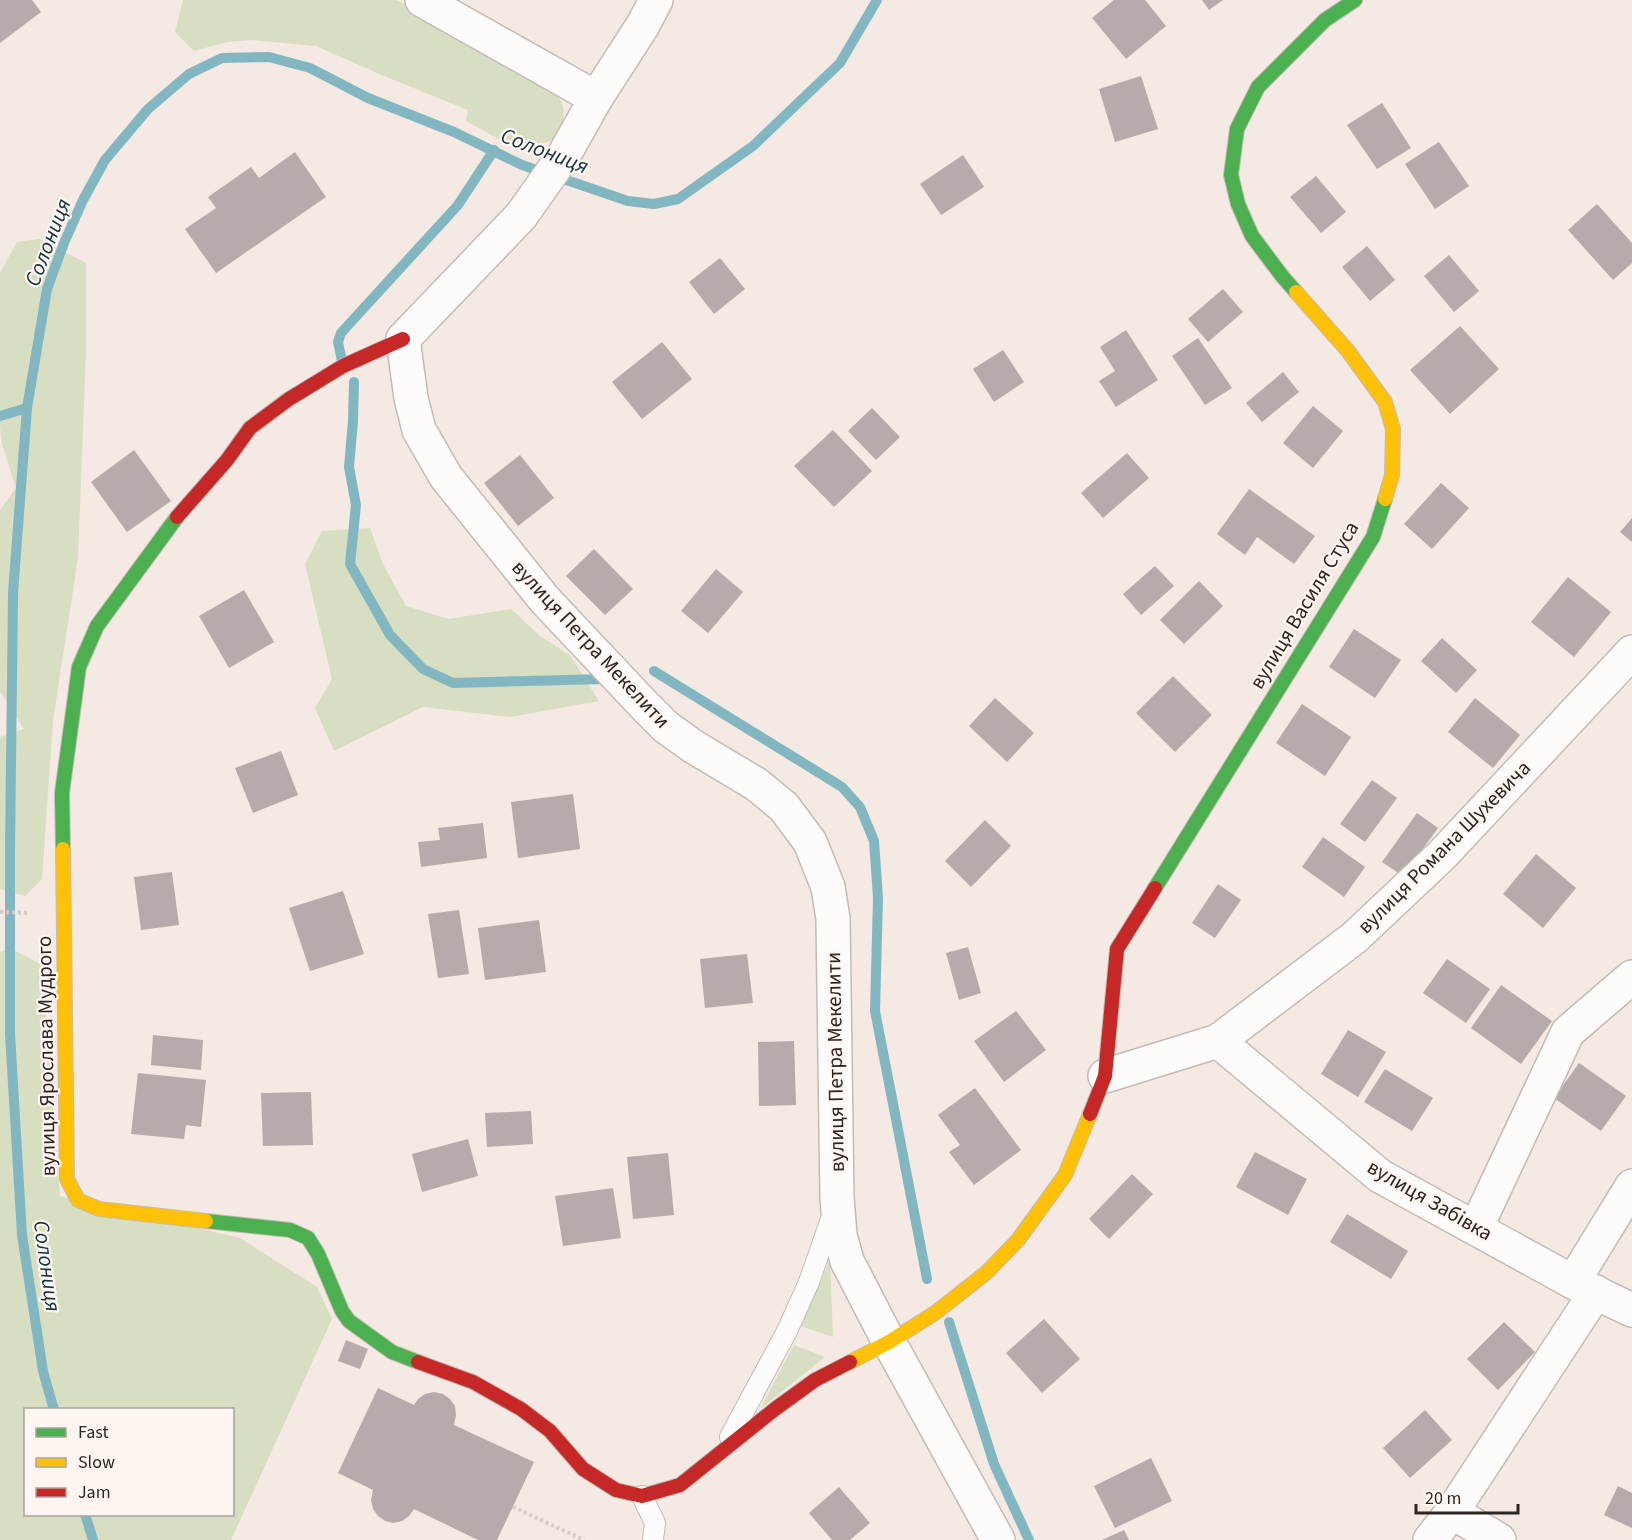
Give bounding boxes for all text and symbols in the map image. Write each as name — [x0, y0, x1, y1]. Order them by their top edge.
water label: Солониця — [496, 120, 593, 182]
water label: Солониця — [17, 194, 79, 291]
street label: вулиця Василя Стуса — [1242, 515, 1366, 695]
street label: вулиця Петра Мекелити — [505, 553, 677, 735]
street label: вулиця Романа Шухевича — [1351, 754, 1537, 940]
street label: вулиця Ярослава Мудрого — [29, 935, 63, 1177]
street label: вулиця Петра Мекелити — [818, 952, 852, 1172]
street label: вулиця Забівка — [1362, 1152, 1498, 1248]
water label: Солониця — [25, 1218, 69, 1314]
legend — [24, 1408, 234, 1516]
text: Fast — [78, 1420, 109, 1445]
text: Slow — [78, 1450, 115, 1475]
scale bar — [1416, 1477, 1518, 1515]
text: Jam — [78, 1480, 111, 1505]
text: 20 m — [1425, 1486, 1461, 1511]

